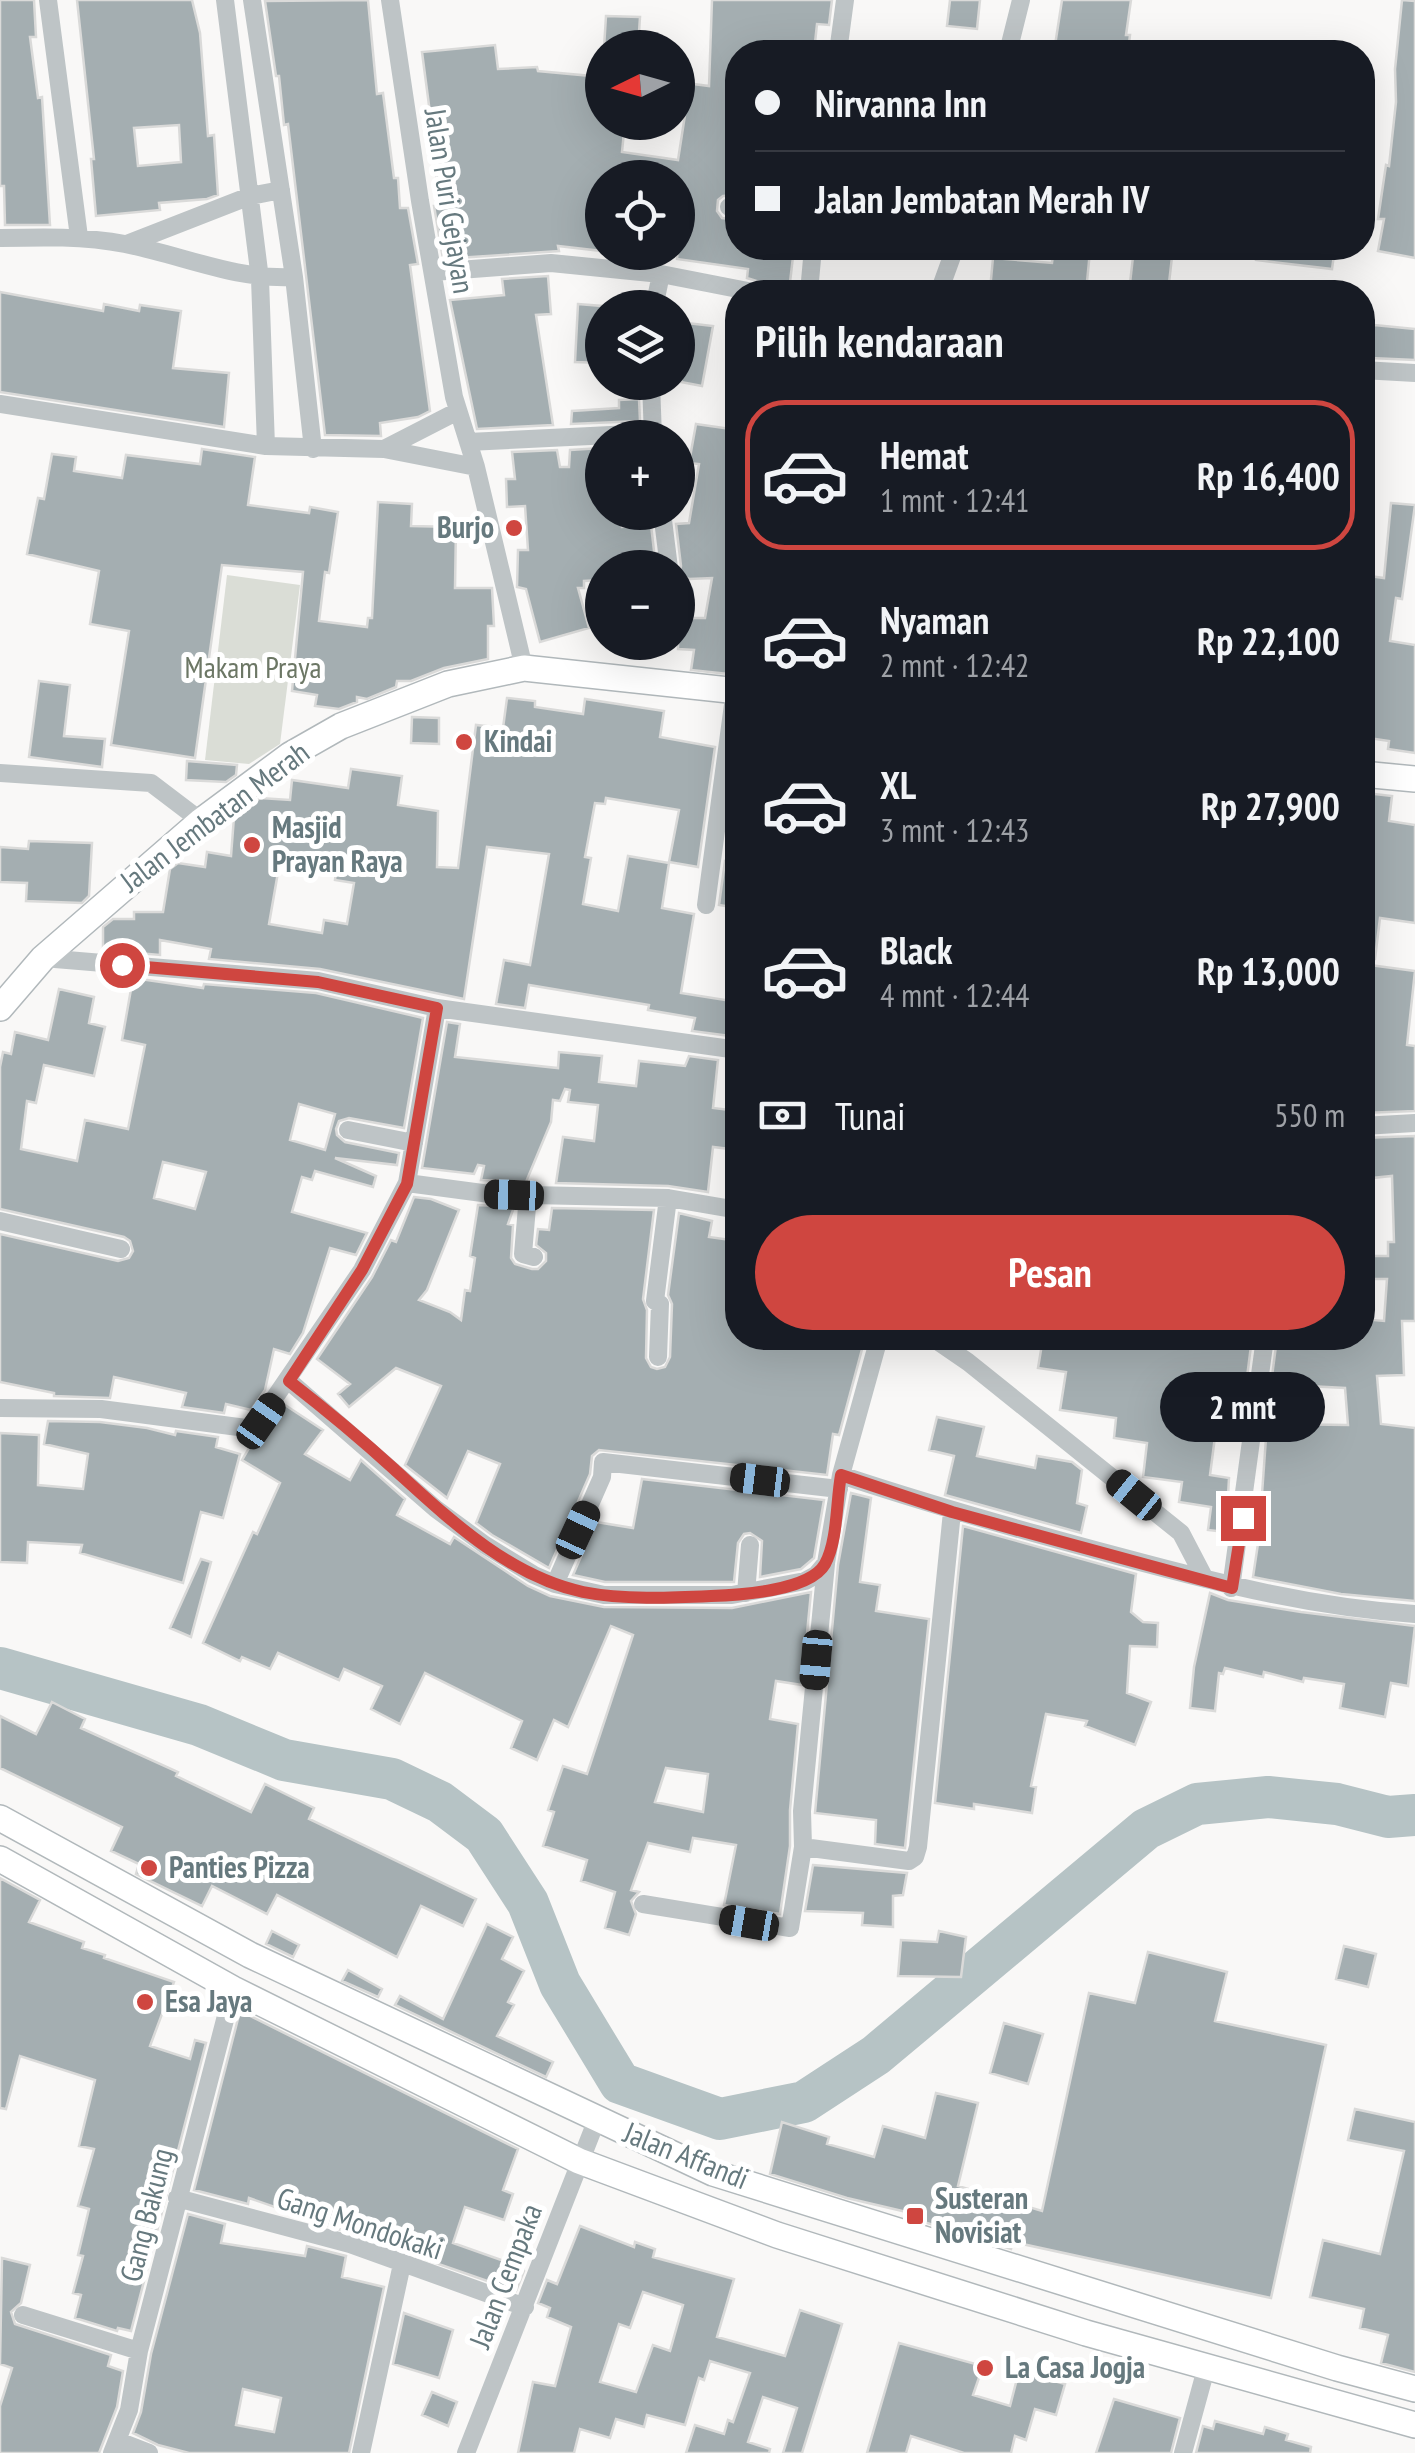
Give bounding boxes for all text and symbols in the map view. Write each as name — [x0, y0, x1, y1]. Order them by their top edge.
north arrow — [585, 30, 695, 140]
map controls — [585, 30, 695, 660]
text: Nirvanna Inn — [815, 78, 987, 127]
street label: Jalan Puri Gejayan — [416, 105, 484, 296]
button: locate — [585, 160, 695, 270]
text: Jalan Jembatan Merah IV — [815, 174, 1149, 223]
button: layers — [585, 290, 695, 400]
text: Pilih kendaraan — [755, 311, 1004, 369]
button: + — [585, 420, 695, 530]
icon: car — [760, 430, 850, 520]
text: Hemat — [880, 430, 968, 479]
text: Rp 16,400 — [1197, 451, 1340, 500]
text: 1 mnt · 12:41 — [880, 479, 1029, 521]
place label: Burjo — [437, 507, 494, 546]
marker: Burjo — [503, 517, 525, 539]
button: − — [585, 550, 695, 660]
icon: car — [760, 595, 850, 685]
text: Nyaman — [880, 595, 989, 644]
text: Rp 22,100 — [1197, 616, 1340, 665]
text: 2 mnt · 12:42 — [880, 644, 1029, 686]
park label: Makam Praya — [185, 647, 321, 686]
place label: Kindai — [484, 721, 552, 760]
marker: Kindai — [453, 731, 475, 753]
street label: Jalan Jembatan Merah — [111, 732, 316, 900]
icon: car — [760, 760, 850, 850]
text: XL — [880, 760, 916, 809]
text: Rp 27,900 — [1201, 781, 1340, 830]
place label: Masjid Prayan Raya — [272, 807, 403, 880]
text: 3 mnt · 12:43 — [880, 809, 1029, 851]
marker: Masjid Prayan Raya — [241, 834, 263, 856]
icon: car — [760, 925, 850, 1015]
text: Black — [880, 925, 953, 974]
route start — [100, 943, 145, 988]
text: Rp 13,000 — [1197, 946, 1340, 995]
text: 4 mnt · 12:44 — [880, 974, 1029, 1016]
icon: cash — [755, 1088, 810, 1143]
text: Tunai — [835, 1091, 905, 1140]
text: 550 m — [1274, 1094, 1345, 1136]
car — [483, 1179, 545, 1211]
button: Pesan — [755, 1215, 1345, 1330]
callout: 2 mnt — [1160, 1373, 1326, 1443]
text: 2 mnt — [1209, 1386, 1276, 1428]
car — [232, 1388, 290, 1454]
car — [728, 1461, 792, 1499]
car — [1101, 1464, 1167, 1526]
car — [552, 1496, 604, 1564]
route end — [1221, 1496, 1266, 1541]
car — [798, 1629, 834, 1691]
place label: Panties Pizza — [169, 1847, 310, 1886]
marker: Panties Pizza — [138, 1857, 160, 1879]
car — [717, 1903, 781, 1943]
place label: Esa Jaya — [165, 1981, 252, 2020]
marker: Esa Jaya — [134, 1991, 156, 2013]
street label: Jalan Affandi — [617, 2112, 755, 2197]
street label: Gang Bakung — [110, 2144, 181, 2285]
street label: Gang Mondokaki — [273, 2177, 448, 2268]
place label: Susteran Novisiat — [935, 2178, 1028, 2251]
street label: Jalan Cempaka — [459, 2198, 550, 2354]
marker: Susteran Novisiat — [904, 2205, 926, 2227]
place label: La Casa Jogja — [1005, 2347, 1145, 2386]
marker: La Casa Jogja — [974, 2357, 996, 2379]

